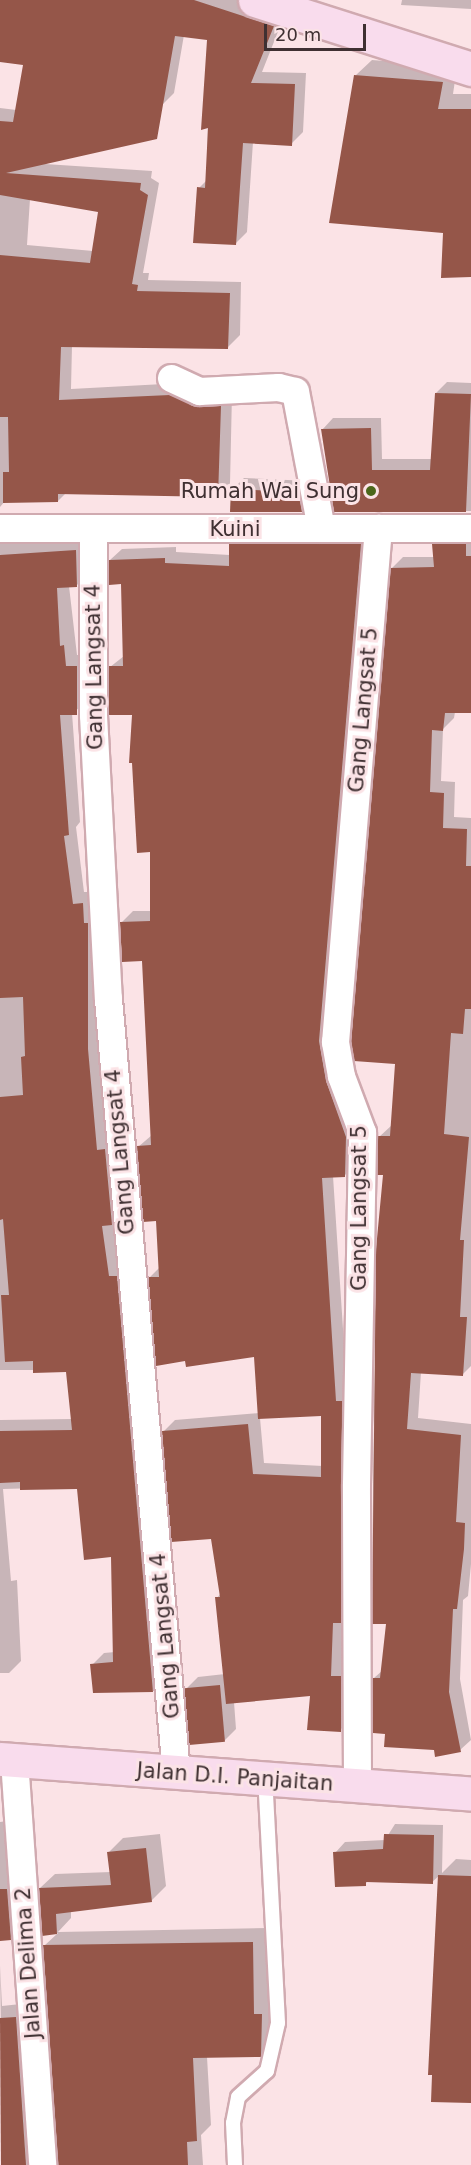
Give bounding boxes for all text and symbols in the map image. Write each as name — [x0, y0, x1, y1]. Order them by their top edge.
scale bar — [267, 12, 369, 50]
text: 20 m — [275, 24, 321, 45]
place label: Rumah Wai Sung — [181, 478, 359, 504]
marker: Rumah Wai Sung — [364, 484, 378, 498]
street label: Kuini — [209, 516, 261, 542]
street label: Gang Langsat 4 — [80, 584, 108, 750]
street label: Gang Langsat 5 — [343, 626, 383, 794]
street label: Gang Langsat 4 — [100, 1068, 140, 1236]
street label: Gang Langsat 5 — [346, 1125, 372, 1291]
street label: Gang Langsat 4 — [145, 1552, 185, 1720]
street label: Jalan D.I. Panjaitan — [136, 1758, 334, 1796]
street label: Jalan Delima 2 — [10, 1886, 46, 2040]

